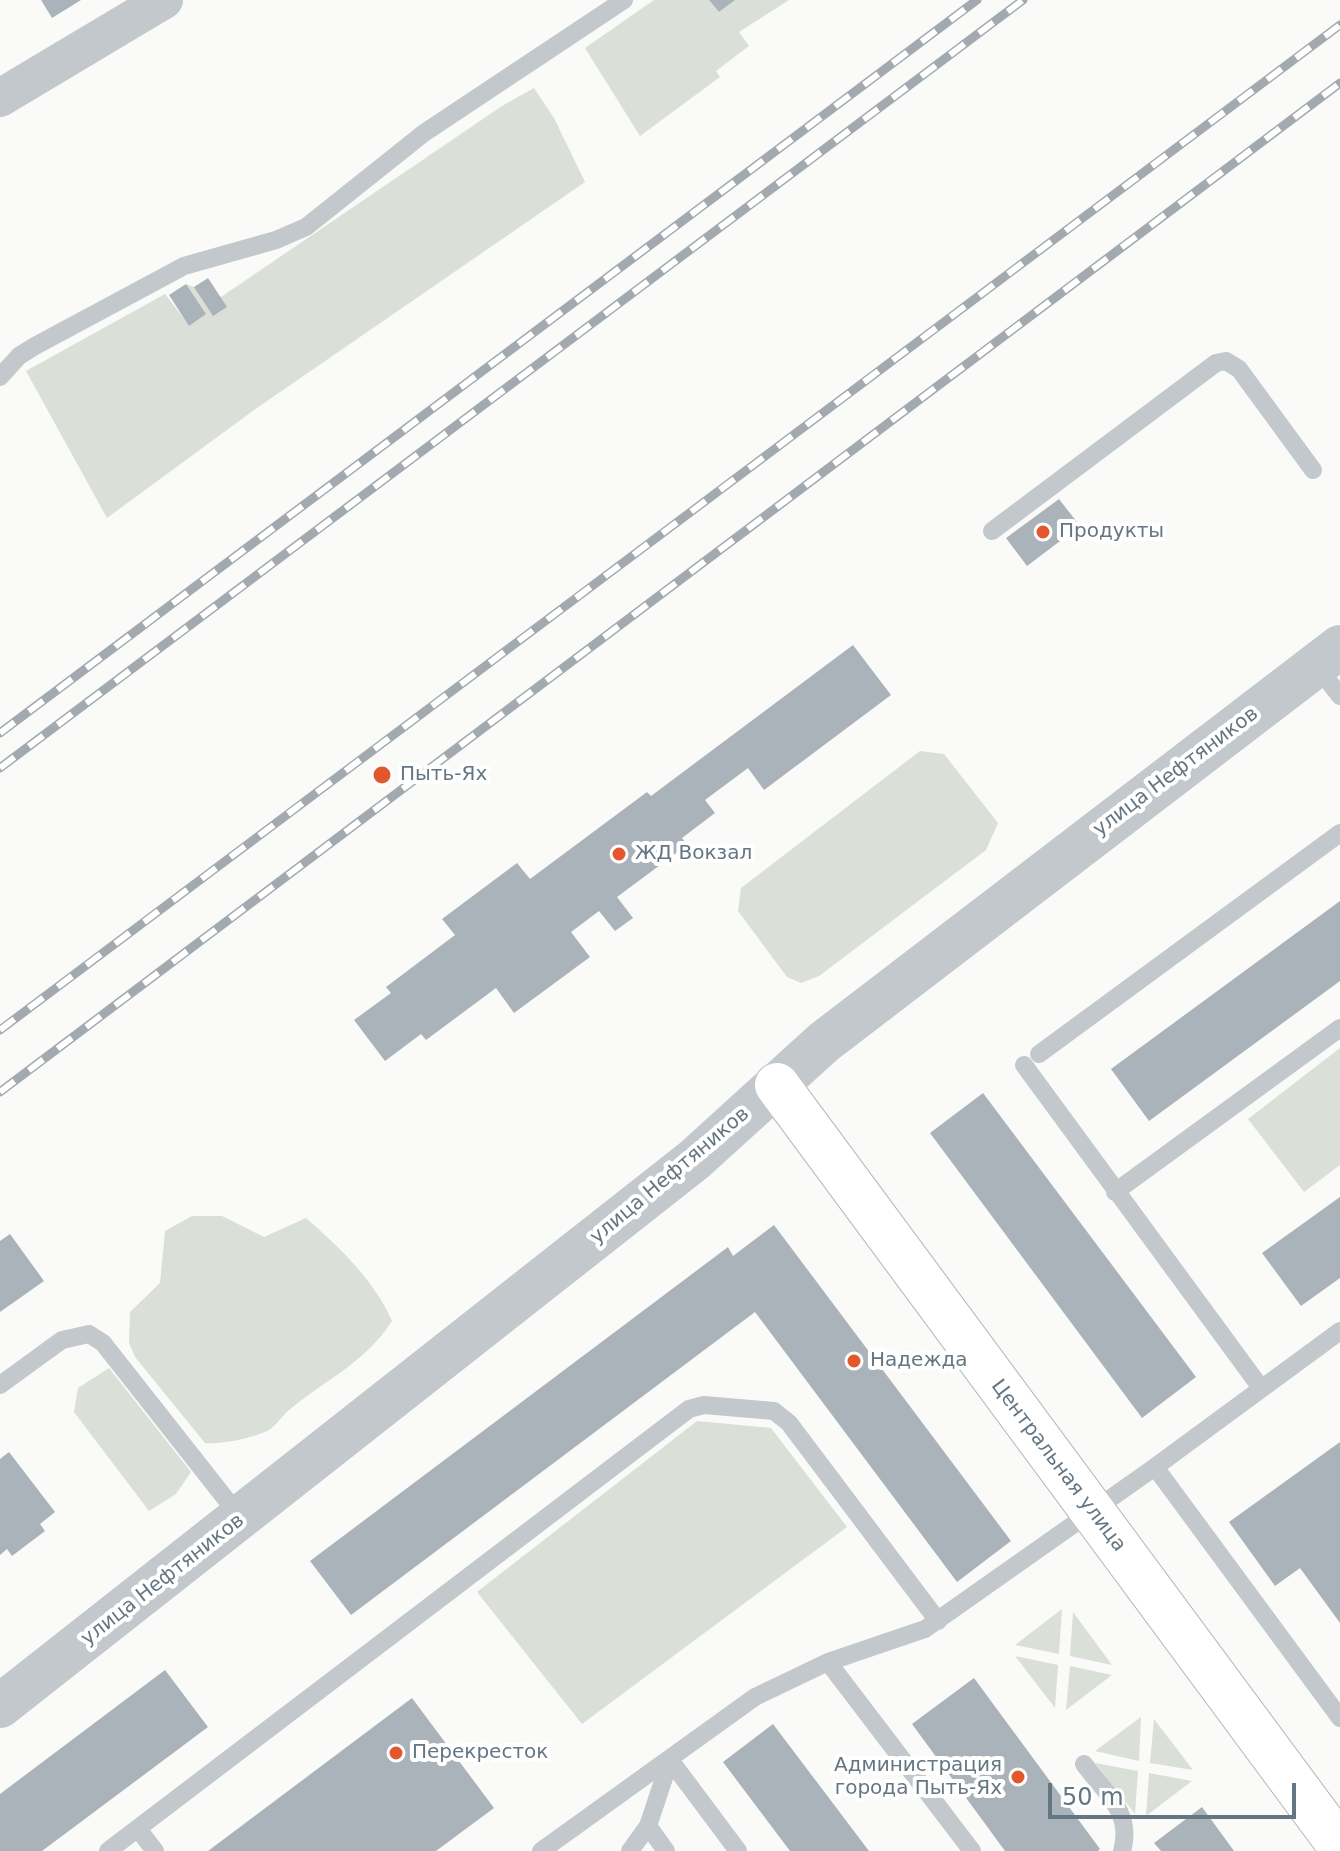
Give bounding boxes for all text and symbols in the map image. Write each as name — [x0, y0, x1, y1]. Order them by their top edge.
place label: Продукты — [1059, 520, 1164, 544]
marker: Продукты — [1034, 523, 1052, 541]
street label: улица Нефтяников — [1089, 702, 1263, 842]
place label: Пыть-Ях — [400, 763, 487, 787]
marker: Пыть-Ях — [371, 764, 393, 786]
place label: ЖД Вокзал — [635, 842, 752, 866]
marker: ЖД Вокзал — [610, 845, 628, 863]
street label: улица Нефтяников — [586, 1102, 754, 1250]
place label: Надежда — [870, 1349, 968, 1373]
marker: Надежда — [845, 1352, 863, 1370]
street label: Центральная улица — [985, 1375, 1131, 1557]
street label: улица Нефтяников — [77, 1509, 249, 1651]
place label: Перекресток — [412, 1741, 548, 1765]
marker: Перекресток — [387, 1744, 405, 1762]
place label: Администрация города Пыть-Ях — [834, 1754, 1002, 1801]
scale bar — [1052, 1767, 1300, 1817]
marker: Администрация города Пыть-Ях — [1009, 1768, 1027, 1786]
text: 50 m — [1062, 1783, 1124, 1811]

